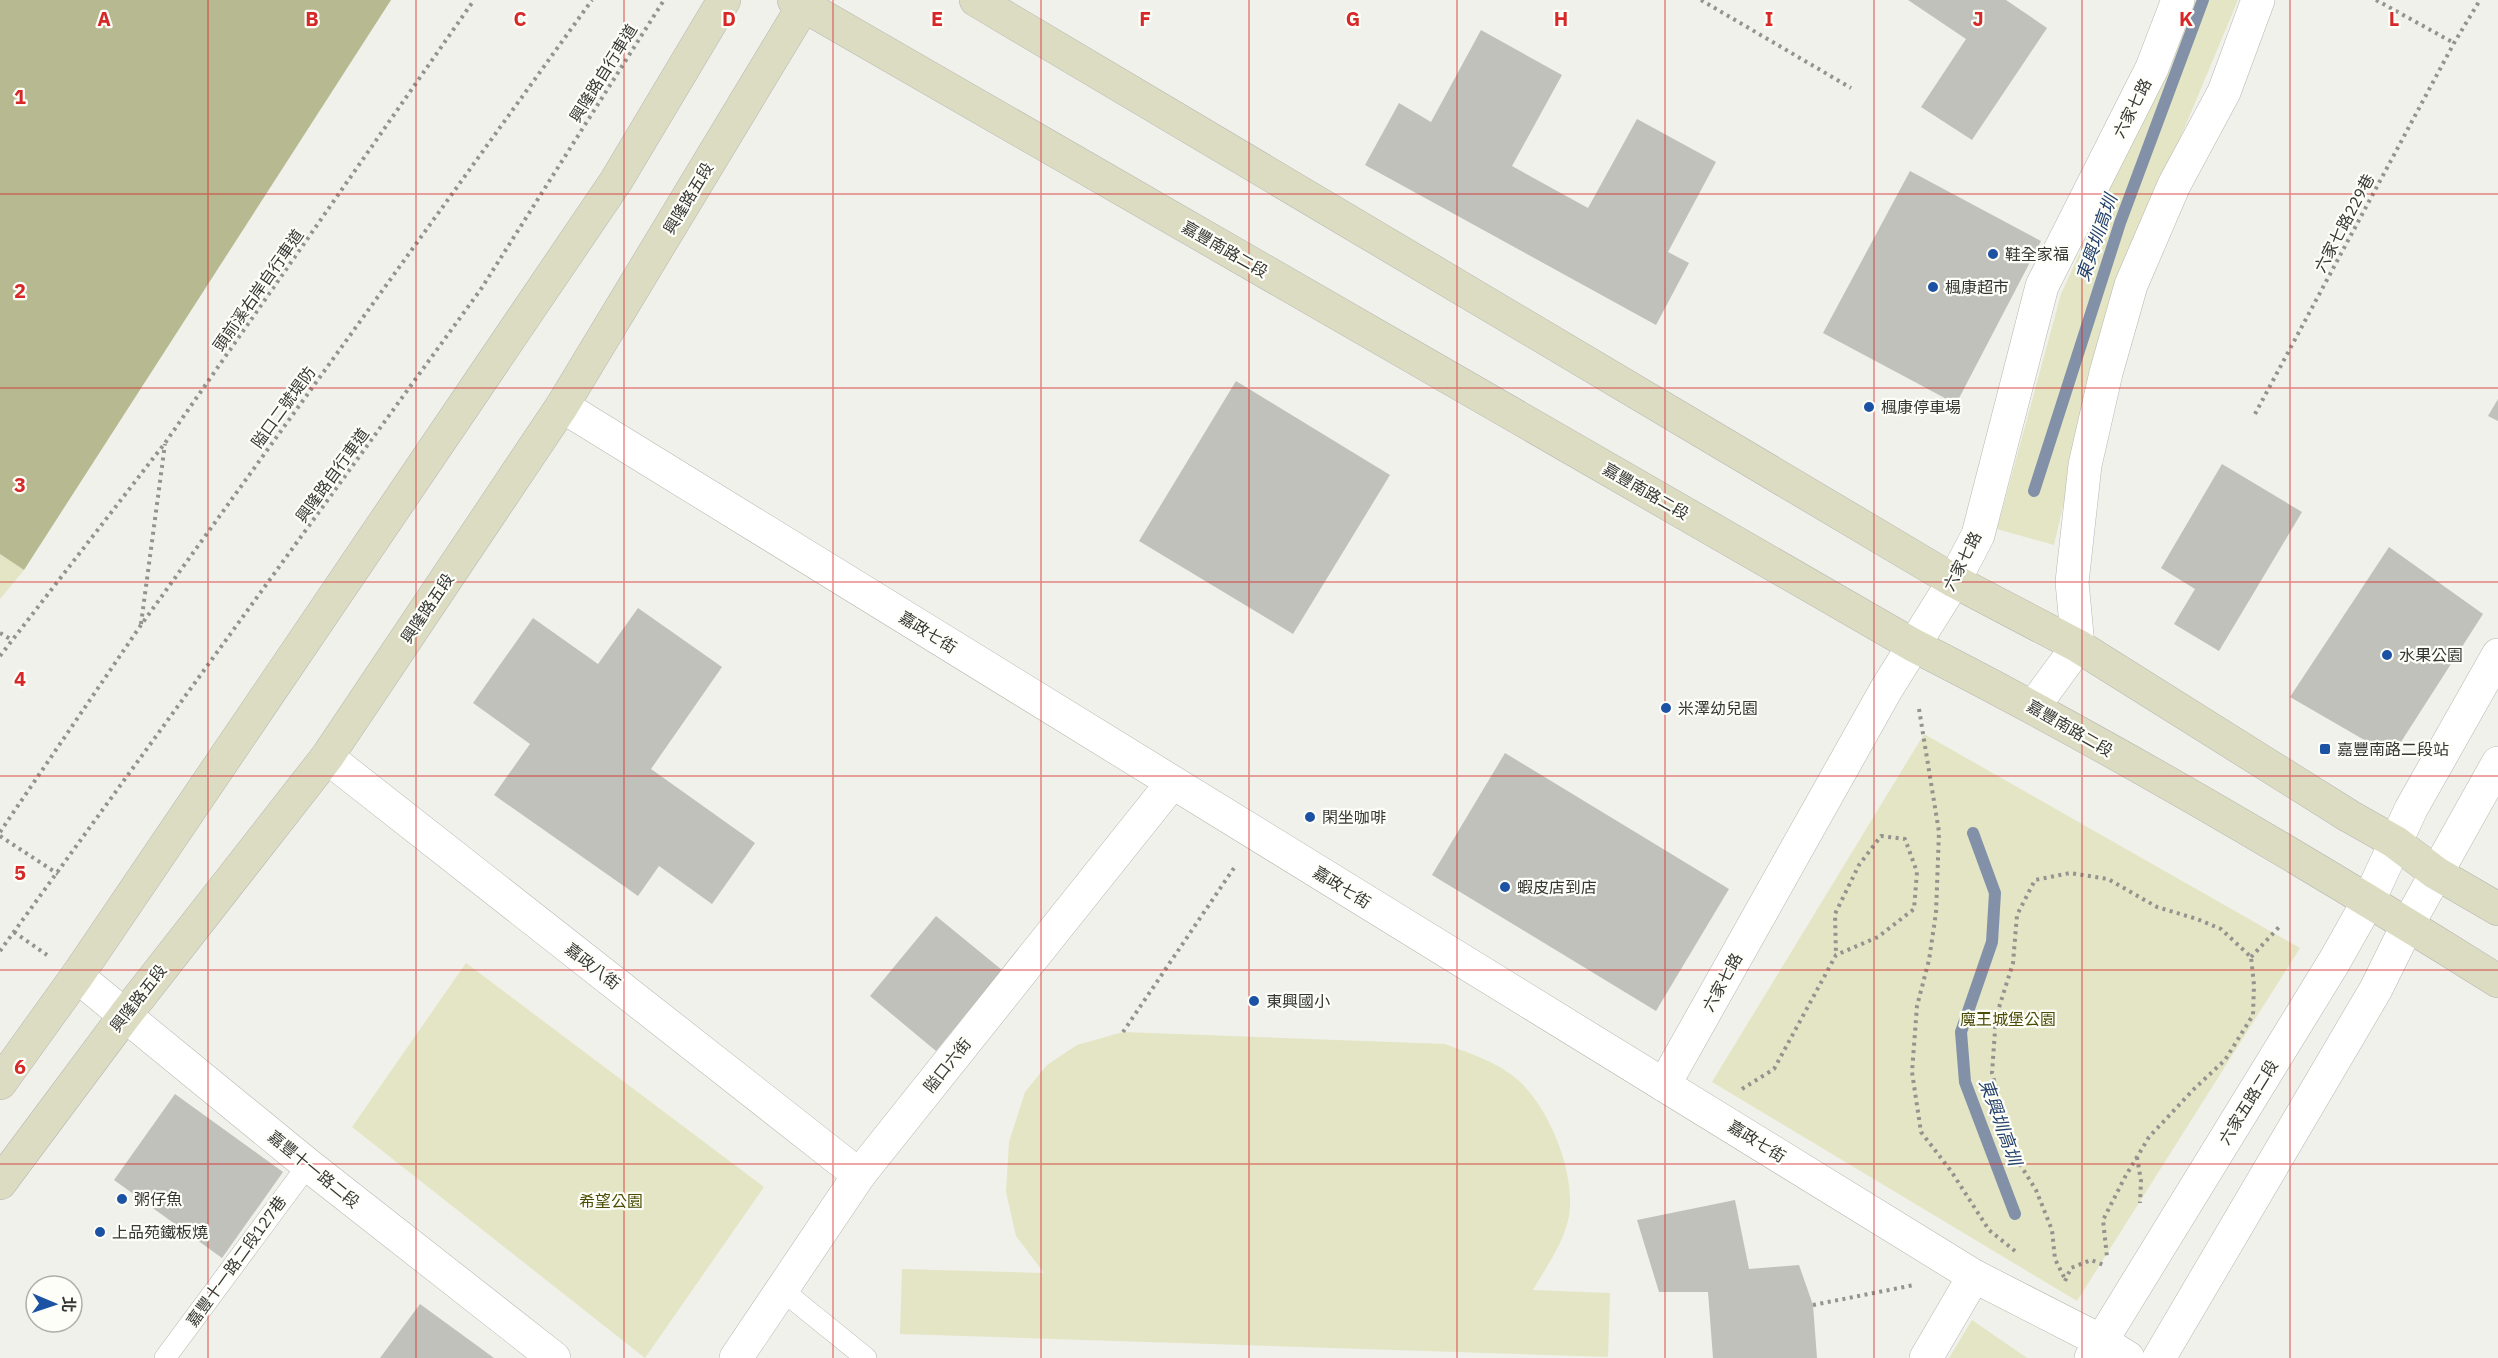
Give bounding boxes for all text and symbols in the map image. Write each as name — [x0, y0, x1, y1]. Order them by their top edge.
text: A — [97, 5, 111, 32]
text: B — [305, 5, 319, 32]
text: C — [513, 5, 527, 32]
text: D — [722, 5, 736, 32]
text: E — [931, 5, 943, 32]
text: F — [1139, 5, 1151, 32]
text: G — [1346, 5, 1360, 32]
text: H — [1554, 5, 1568, 32]
text: I — [1765, 5, 1773, 32]
text: J — [1972, 5, 1984, 32]
text: K — [2179, 5, 2193, 32]
text: L — [2389, 5, 2399, 32]
street label: 興隆路自行車道 — [565, 20, 641, 126]
street label: 六家七路 — [2109, 75, 2155, 141]
text: 1 — [14, 83, 26, 110]
street label: 興隆路五段 — [659, 159, 717, 237]
street label: 六家七路229巷 — [2310, 170, 2378, 276]
water label: 東興圳高圳 — [2071, 189, 2123, 284]
street label: 嘉豐南路二段 — [1178, 216, 1272, 282]
street label: 頭前溪右岸自行車道 — [209, 225, 307, 355]
place label: 鞋全家福 — [2005, 244, 2069, 264]
marker: 鞋全家福 — [1986, 247, 2000, 261]
text: 2 — [14, 277, 26, 304]
place label: 楓康超市 — [1945, 277, 2009, 297]
marker: 楓康超市 — [1926, 280, 1940, 294]
street label: 隘口二號堤防 — [247, 362, 319, 452]
place label: 楓康停車場 — [1881, 397, 1961, 417]
marker: 楓康停車場 — [1862, 400, 1876, 414]
street label: 興隆路自行車道 — [291, 424, 373, 526]
street label: 嘉豐南路二段 — [1599, 458, 1693, 524]
text: 3 — [14, 471, 26, 498]
street label: 六家七路 — [1939, 528, 1985, 594]
street label: 興隆路五段 — [396, 569, 458, 647]
street label: 嘉政七街 — [896, 607, 960, 657]
place label: 水果公園 — [2399, 645, 2463, 665]
marker: 水果公園 — [2380, 648, 2394, 662]
text: 4 — [14, 665, 26, 692]
street label: 嘉豐南路二段 — [2023, 695, 2117, 761]
place label: 米澤幼兒園 — [1678, 698, 1758, 718]
marker: 米澤幼兒園 — [1659, 701, 1673, 715]
place label: 嘉豐南路二段站 — [2337, 739, 2449, 759]
marker: 嘉豐南路二段站 — [2318, 742, 2332, 756]
place label: 閑坐咖啡 — [1322, 807, 1386, 827]
marker: 閑坐咖啡 — [1303, 810, 1317, 824]
text: 5 — [14, 859, 26, 886]
street label: 嘉政七街 — [1310, 862, 1374, 912]
place label: 蝦皮店到店 — [1517, 877, 1597, 897]
marker: 蝦皮店到店 — [1498, 880, 1512, 894]
street label: 嘉政八街 — [562, 938, 624, 994]
street label: 六家七路 — [1698, 949, 1746, 1015]
street label: 興隆路五段 — [105, 960, 171, 1036]
place label: 東興國小 — [1266, 991, 1330, 1011]
marker: 東興國小 — [1247, 994, 1261, 1008]
park label: 魔王城堡公園 — [1960, 1009, 2056, 1029]
street label: 隘口六街 — [919, 1034, 975, 1096]
text: 6 — [14, 1053, 26, 1080]
street label: 六家五路二段 — [2214, 1056, 2282, 1148]
water label: 東興圳高圳 — [1974, 1076, 2028, 1171]
street label: 嘉政七街 — [1725, 1116, 1789, 1166]
street label: 嘉豐十一路二段 — [264, 1126, 364, 1212]
place label: 粥仔魚 — [134, 1189, 182, 1209]
park label: 希望公園 — [579, 1191, 643, 1211]
marker: 粥仔魚 — [115, 1192, 129, 1206]
street label: 嘉豐十一路二段127巷 — [182, 1192, 290, 1330]
place label: 上品苑鐵板燒 — [112, 1222, 208, 1242]
marker: 上品苑鐵板燒 — [93, 1225, 107, 1239]
north arrow — [24, 1274, 84, 1334]
text: 北 — [59, 1296, 79, 1313]

